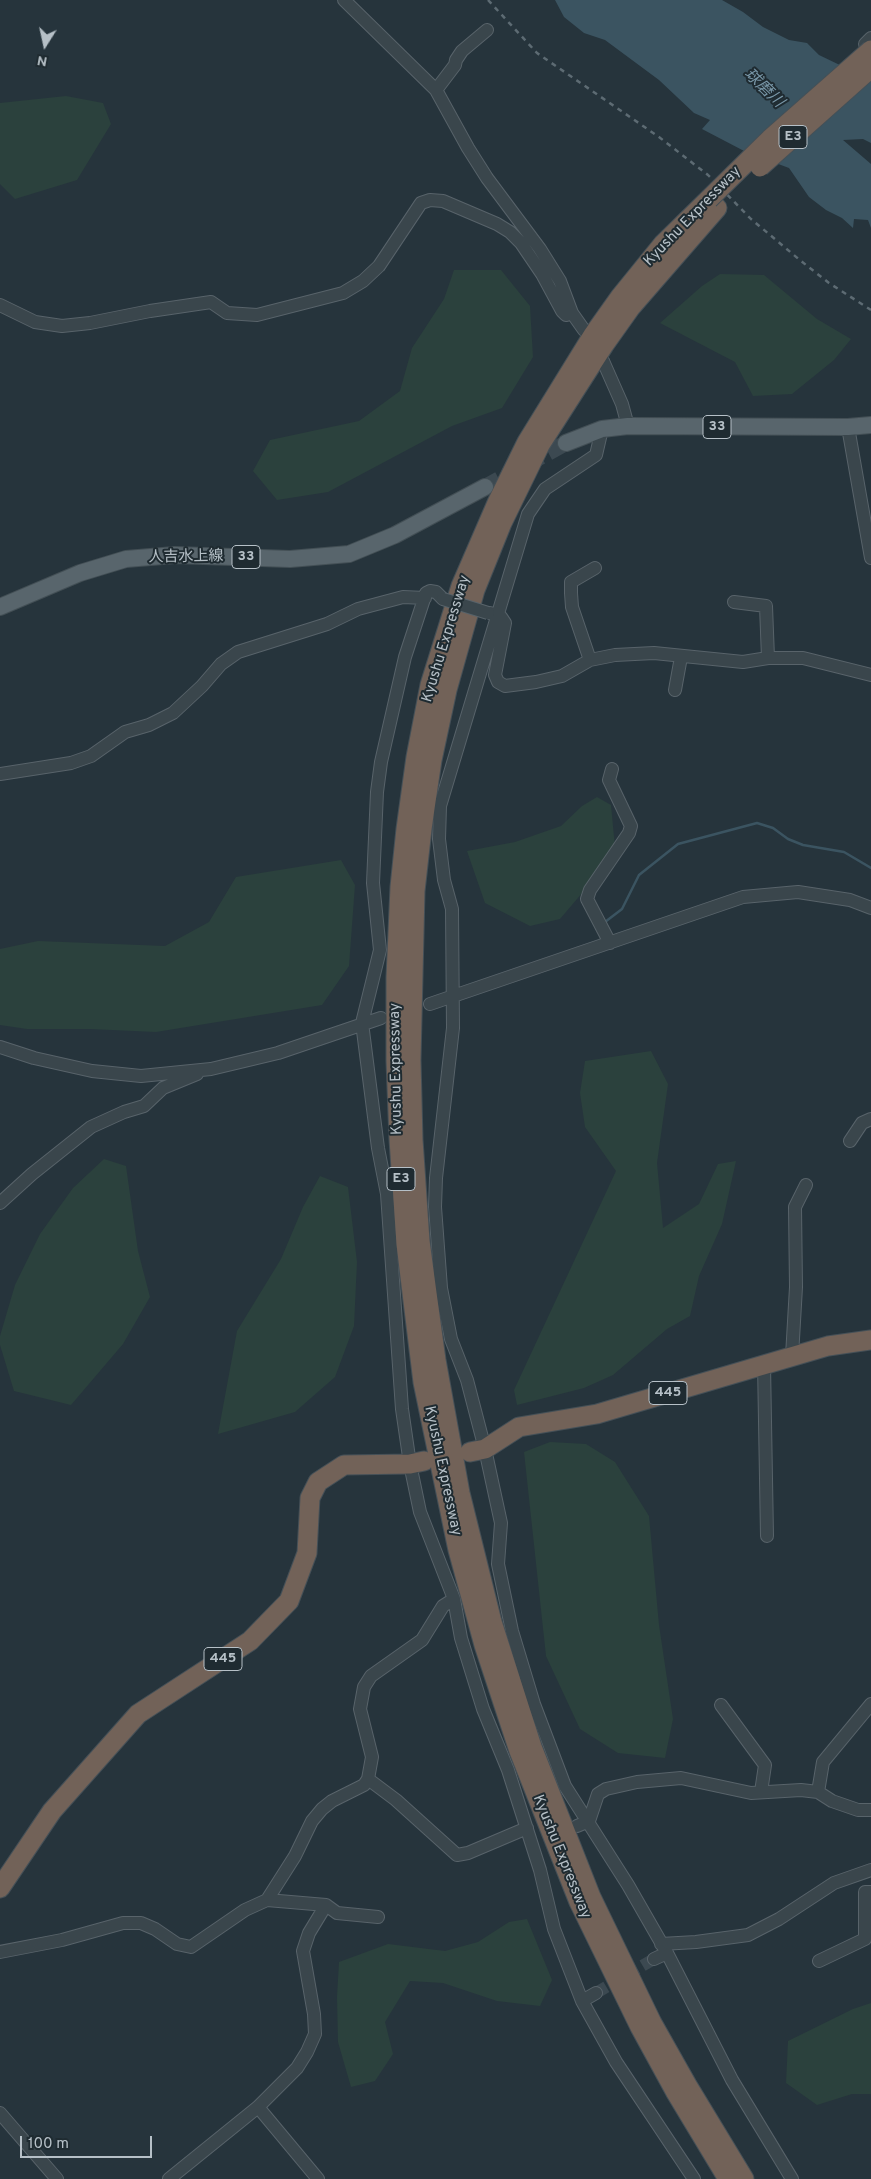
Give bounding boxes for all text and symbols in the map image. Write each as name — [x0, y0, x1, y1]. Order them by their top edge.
north arrow — [20, 20, 70, 70]
text: N — [36, 51, 49, 70]
water label: 球磨川 — [739, 65, 787, 113]
road number: E3 — [779, 125, 807, 148]
street label: Kyushu Expressway — [641, 163, 745, 271]
road number: 33 — [703, 416, 731, 438]
road number: 33 — [232, 546, 260, 568]
street label: 人吉水上線 — [148, 548, 224, 568]
street label: Kyushu Expressway — [419, 573, 475, 705]
street label: Kyushu Expressway — [387, 1003, 407, 1135]
road number: E3 — [387, 1168, 415, 1190]
road number: 445 — [649, 1382, 687, 1405]
street label: Kyushu Expressway — [419, 1405, 465, 1537]
road number: 445 — [204, 1648, 242, 1670]
street label: Kyushu Expressway — [528, 1792, 594, 1922]
scale bar — [22, 2126, 155, 2158]
text: 100 m — [28, 2135, 69, 2154]

